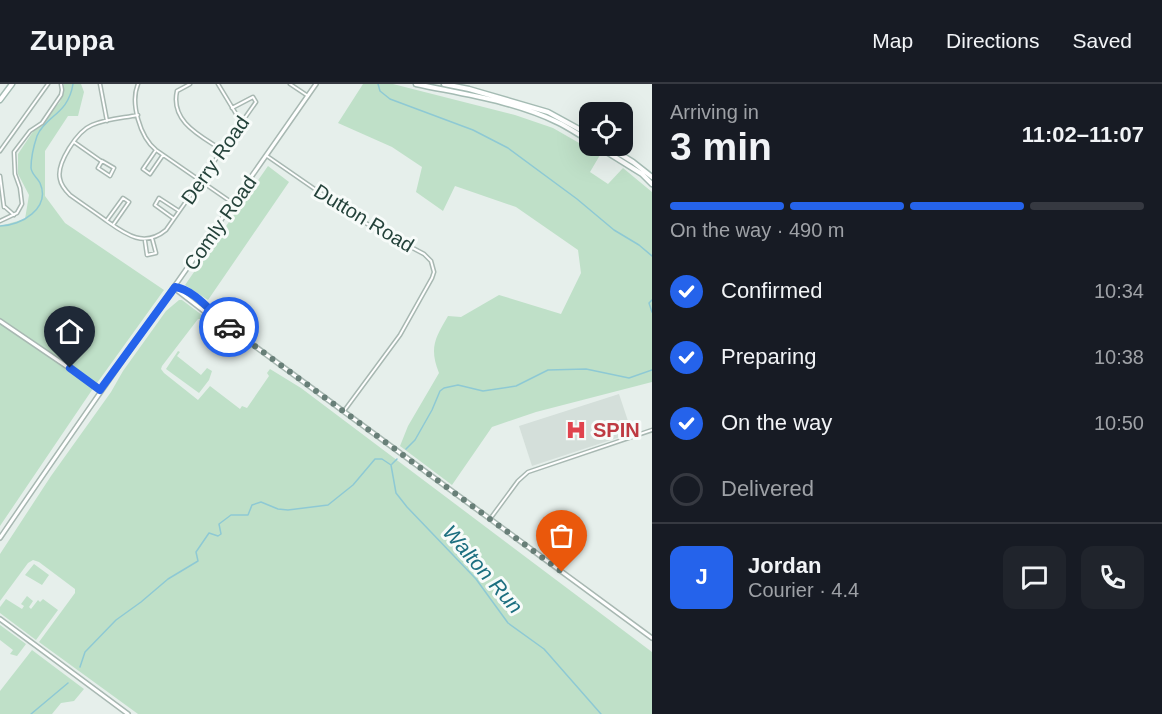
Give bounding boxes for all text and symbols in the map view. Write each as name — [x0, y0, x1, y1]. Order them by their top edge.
text: Zuppa — [30, 25, 114, 56]
text: Map — [872, 29, 913, 52]
text: Directions — [946, 29, 1039, 52]
text: Saved — [1072, 29, 1132, 52]
text: Arriving in — [670, 101, 759, 123]
map controls — [579, 102, 633, 156]
button: locate — [579, 102, 633, 156]
street label: Derry Road — [177, 112, 253, 208]
text: 11:02–11:07 — [1022, 122, 1144, 147]
text: 3 min — [670, 125, 772, 168]
street label: Comly Road — [179, 172, 261, 274]
street label: Dutton Road — [310, 180, 418, 256]
text: On the way · 490 m — [670, 219, 845, 241]
icon: check — [670, 275, 703, 308]
text: Confirmed — [721, 278, 822, 303]
text: 10:34 — [1094, 280, 1144, 302]
courier — [199, 297, 259, 357]
pin — [44, 306, 95, 368]
icon: car — [213, 311, 246, 344]
icon: home — [53, 315, 86, 348]
icon: check — [670, 341, 703, 374]
text: Preparing — [721, 344, 816, 369]
text: 10:38 — [1094, 346, 1144, 368]
icon: check — [670, 407, 703, 440]
text: On the way — [721, 410, 832, 435]
text: 10:50 — [1094, 412, 1144, 434]
hospital icon: SPIN — [564, 418, 588, 442]
place label: SPIN — [593, 419, 640, 441]
text: Delivered — [721, 476, 814, 501]
pin — [536, 510, 587, 572]
icon: bag — [545, 519, 578, 552]
water label: Walton Run — [438, 520, 528, 618]
button: chat — [1003, 546, 1066, 609]
button: phone — [1081, 546, 1144, 609]
text: Jordan — [748, 553, 821, 578]
text: J — [695, 564, 708, 589]
text: Courier · 4.4 — [748, 579, 859, 601]

